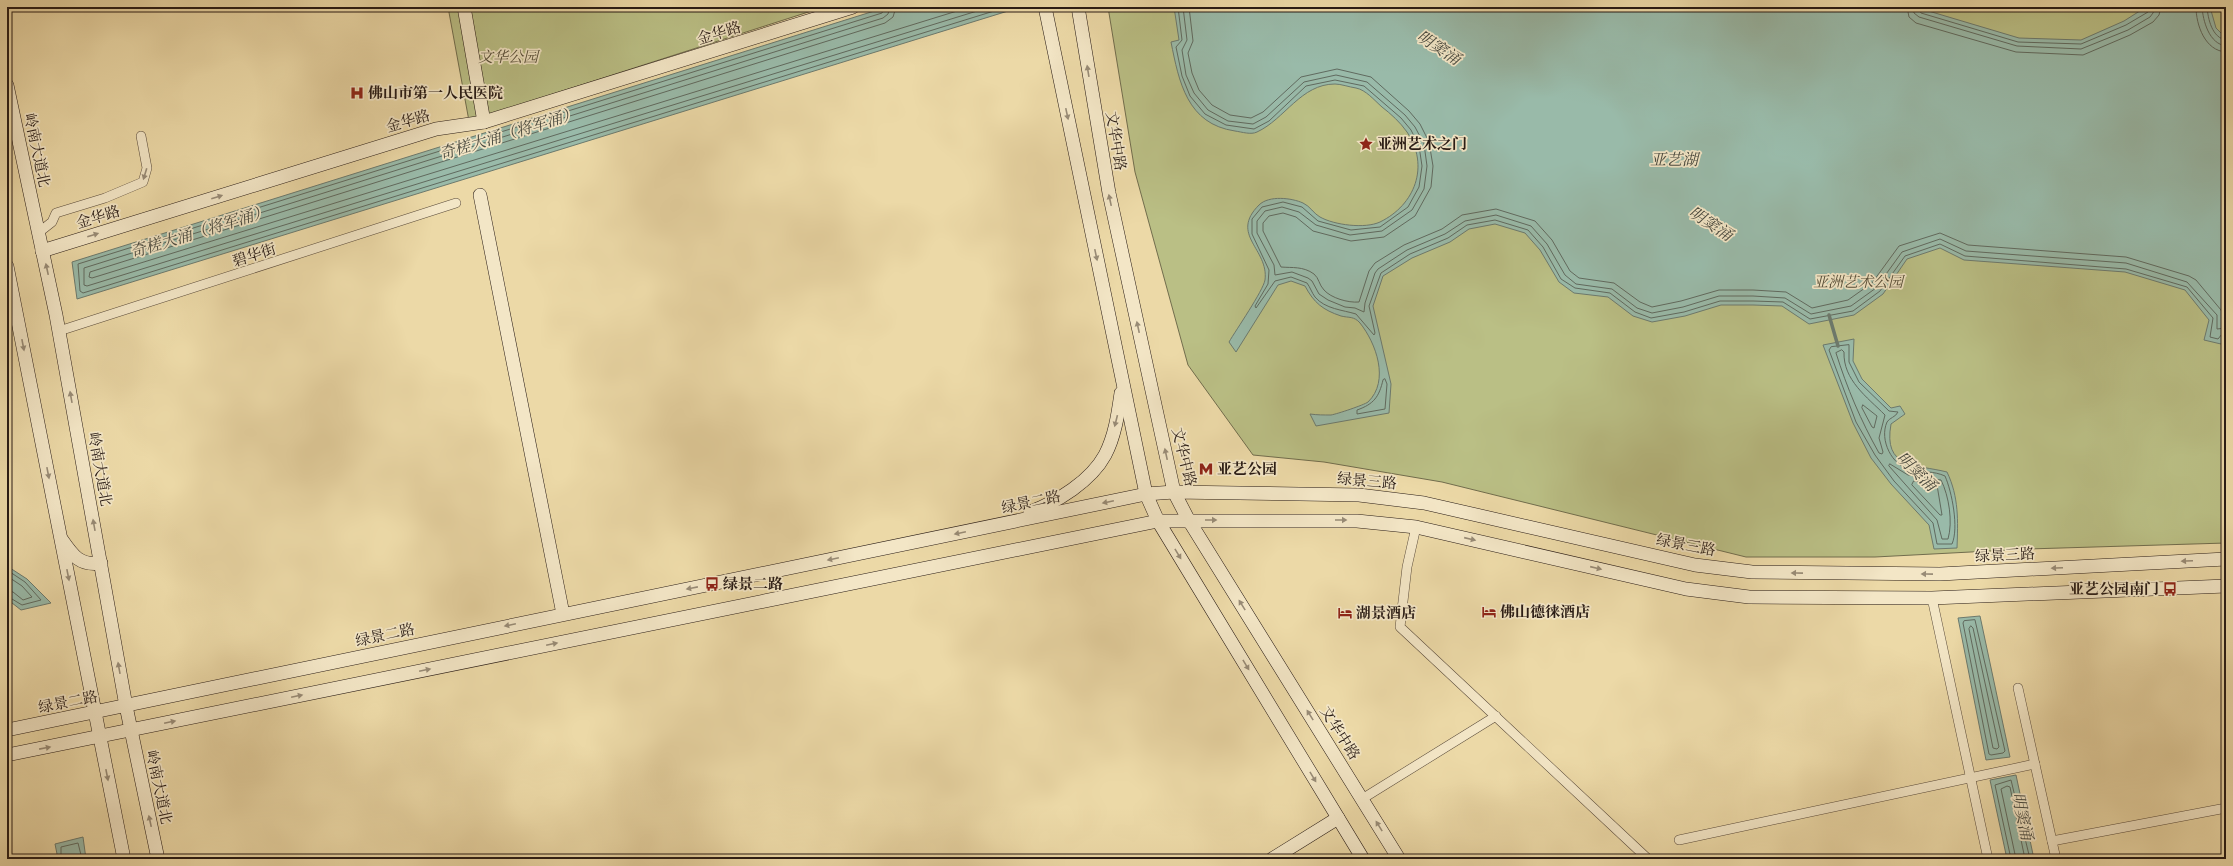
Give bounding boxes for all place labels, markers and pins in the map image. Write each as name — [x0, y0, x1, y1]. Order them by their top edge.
place label: 佛山市第一人民医院 — [368, 84, 503, 102]
hospital icon: 佛山市第一人民医院 — [349, 85, 365, 101]
place label: 亚洲艺术之门 — [1377, 135, 1467, 153]
place icon: 亚洲艺术之门 — [1358, 136, 1374, 152]
metro station icon: 亚艺公园 — [1198, 461, 1214, 477]
place label: 亚艺公园 — [1217, 461, 1277, 478]
bus stop icon: 绿景二路 — [704, 576, 720, 592]
place label: 绿景二路 — [723, 576, 783, 593]
place label: 亚艺公园南门 — [2069, 581, 2159, 598]
bus stop icon: 亚艺公园南门 — [2162, 581, 2178, 597]
place label: 佛山德徕酒店 — [1500, 603, 1590, 621]
place label: 湖景酒店 — [1356, 604, 1416, 622]
hotel icon: 佛山德徕酒店 — [1481, 604, 1497, 620]
hotel icon: 湖景酒店 — [1337, 605, 1353, 621]

